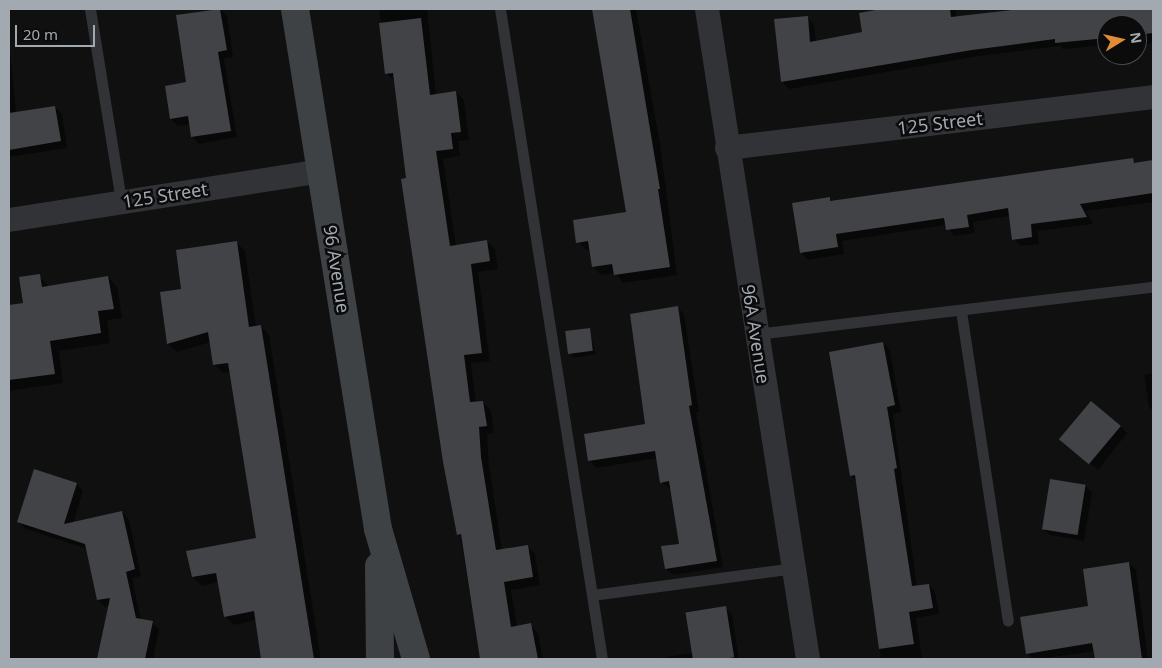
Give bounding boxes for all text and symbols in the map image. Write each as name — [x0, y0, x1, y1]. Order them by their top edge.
scale bar — [18, 15, 98, 47]
north arrow — [1097, 15, 1147, 65]
text: 20 m — [23, 24, 58, 44]
text: N — [1126, 31, 1147, 45]
street label: 125 Street — [896, 107, 984, 139]
street label: 125 Street — [121, 178, 209, 212]
street label: 96 Avenue — [319, 224, 355, 314]
street label: 96A Avenue — [738, 283, 774, 385]

